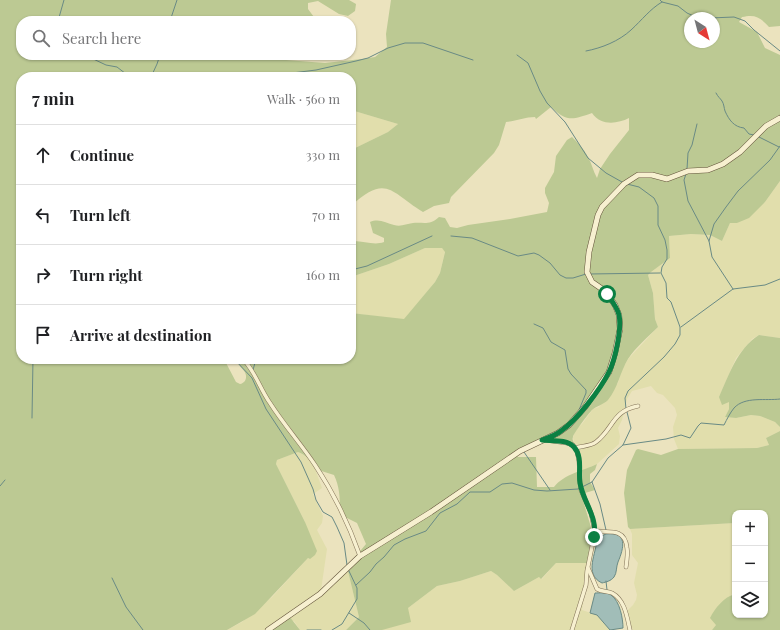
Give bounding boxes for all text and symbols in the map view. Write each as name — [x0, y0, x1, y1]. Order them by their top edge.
north arrow — [684, 12, 720, 48]
search box — [16, 16, 356, 60]
icon: search — [30, 27, 52, 49]
text: Search here — [62, 28, 141, 48]
text: 7 min — [32, 87, 75, 109]
text: Walk · 560 m — [267, 90, 340, 107]
icon: ahead — [32, 144, 54, 166]
text: Continue — [70, 145, 134, 165]
text: 330 m — [306, 146, 340, 163]
icon: left — [32, 204, 54, 226]
text: Turn left — [70, 205, 131, 225]
text: 70 m — [312, 206, 340, 223]
icon: right — [32, 264, 54, 286]
text: Turn right — [70, 265, 143, 285]
text: 160 m — [306, 266, 340, 283]
route start — [598, 285, 616, 303]
icon: arrive — [32, 324, 54, 346]
text: Arrive at destination — [70, 325, 212, 345]
map controls — [732, 510, 768, 618]
button: + — [732, 510, 768, 546]
route end — [585, 528, 603, 546]
button: − — [732, 546, 768, 582]
button: layers — [732, 582, 768, 618]

